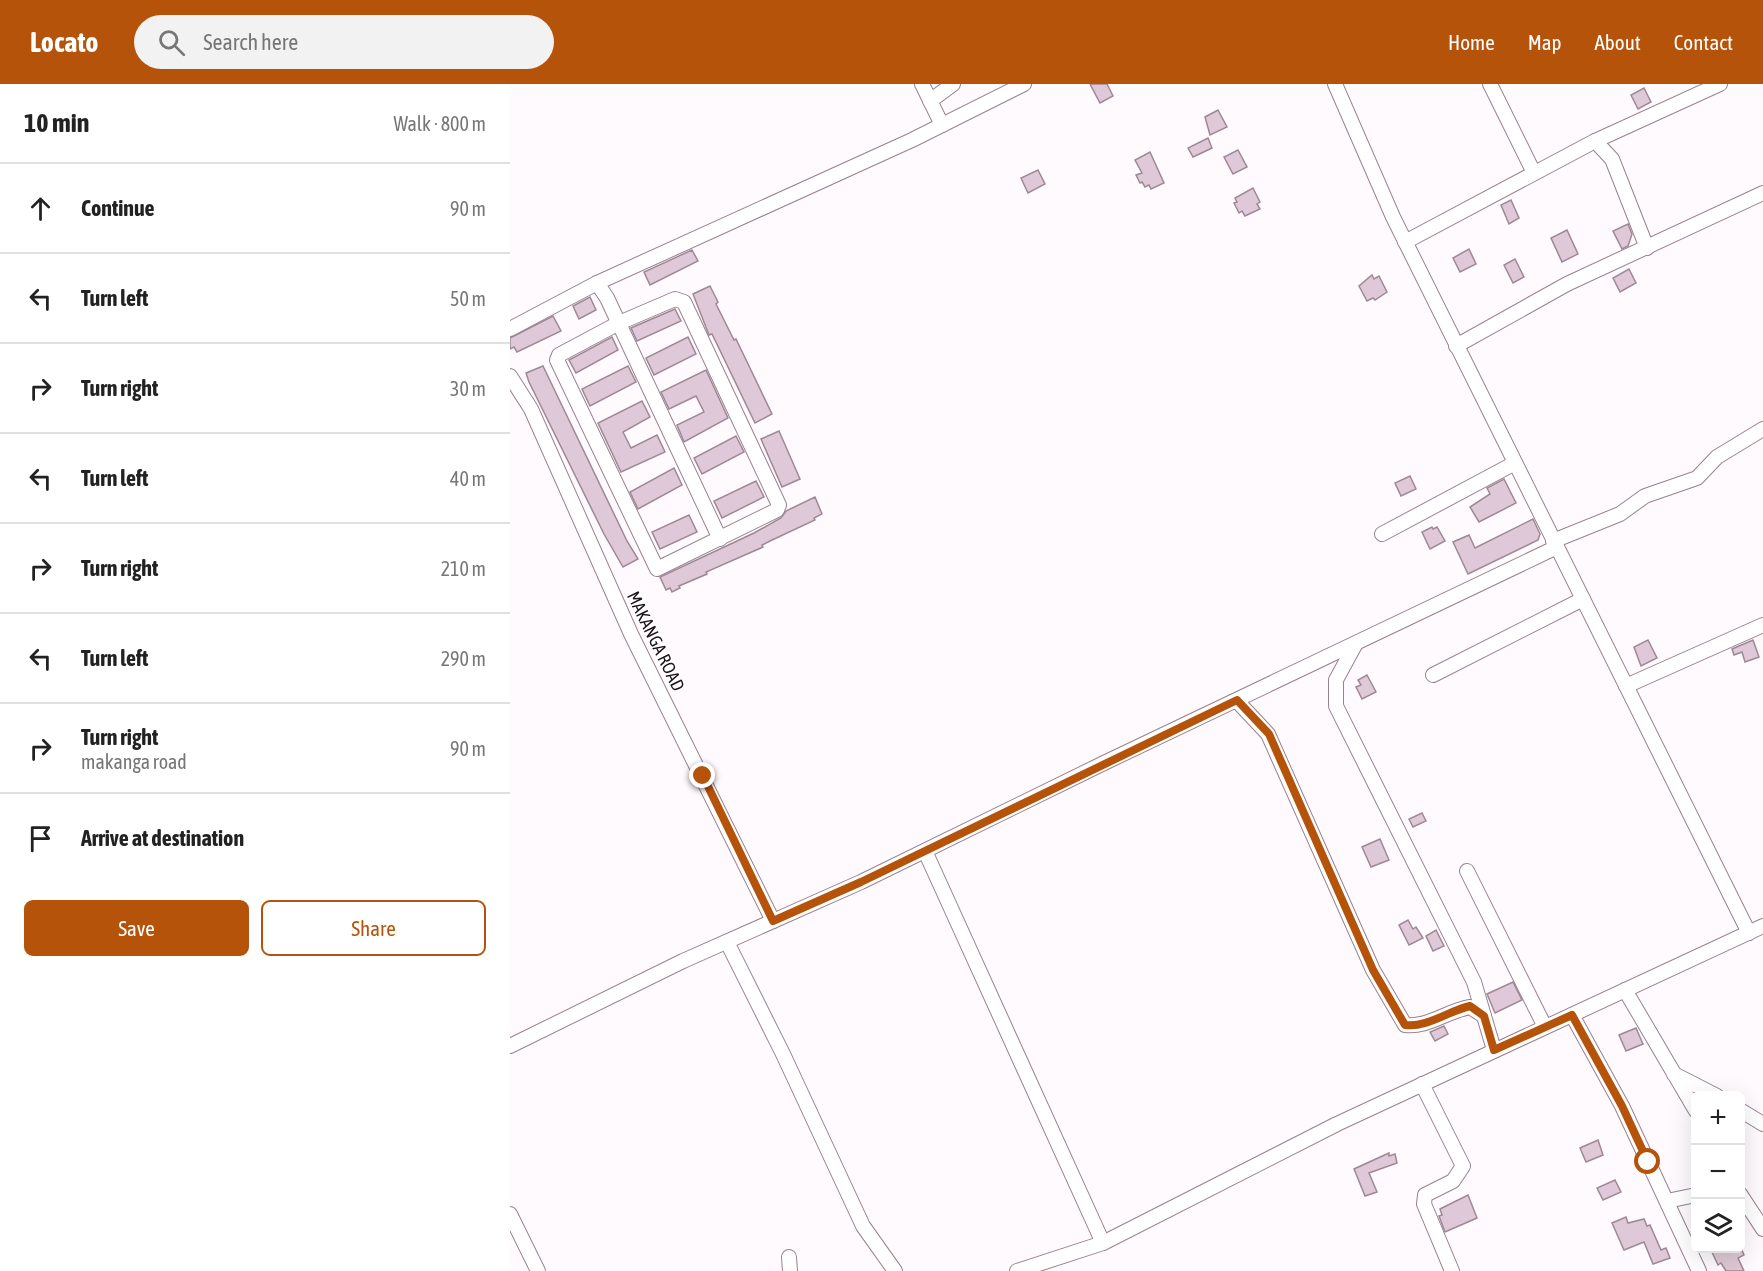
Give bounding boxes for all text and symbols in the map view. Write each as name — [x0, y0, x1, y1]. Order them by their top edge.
search box — [134, 15, 554, 69]
text: Locato — [30, 26, 98, 58]
icon: search — [155, 26, 188, 59]
text: Search here — [203, 29, 298, 55]
text: Home — [1448, 30, 1495, 54]
text: Map — [1528, 30, 1562, 54]
text: About — [1595, 30, 1641, 54]
text: Contact — [1674, 30, 1733, 54]
text: 10 min — [24, 108, 89, 138]
text: Walk · 800 m — [394, 112, 486, 135]
icon: ahead — [24, 192, 57, 225]
text: Continue — [81, 195, 155, 221]
text: 90 m — [450, 197, 486, 220]
icon: left — [24, 282, 57, 315]
text: Turn left — [81, 285, 148, 311]
text: 50 m — [450, 287, 486, 310]
icon: right — [24, 372, 57, 405]
text: Turn right — [81, 375, 158, 401]
text: 30 m — [450, 377, 486, 400]
icon: left — [24, 462, 57, 495]
text: Turn left — [81, 465, 148, 491]
text: 40 m — [450, 467, 486, 490]
icon: right — [24, 552, 57, 585]
text: Turn right — [81, 555, 158, 581]
text: 210 m — [441, 557, 486, 580]
street label: MAKANGA ROAD — [623, 588, 689, 694]
icon: left — [24, 642, 57, 675]
text: Turn left — [81, 645, 148, 671]
text: 290 m — [441, 647, 486, 670]
text: Turn right — [81, 724, 158, 750]
icon: right — [24, 732, 57, 765]
text: 90 m — [450, 737, 486, 760]
text: makanga road — [81, 750, 187, 773]
route end — [689, 762, 715, 788]
icon: arrive — [24, 822, 57, 855]
text: Arrive at destination — [81, 825, 244, 851]
button: Save — [24, 900, 249, 956]
button: Share — [261, 900, 486, 956]
map controls — [1691, 1091, 1745, 1253]
button: + — [1691, 1091, 1745, 1145]
button: − — [1691, 1145, 1745, 1199]
route start — [1634, 1148, 1660, 1174]
button: layers — [1691, 1199, 1745, 1253]

